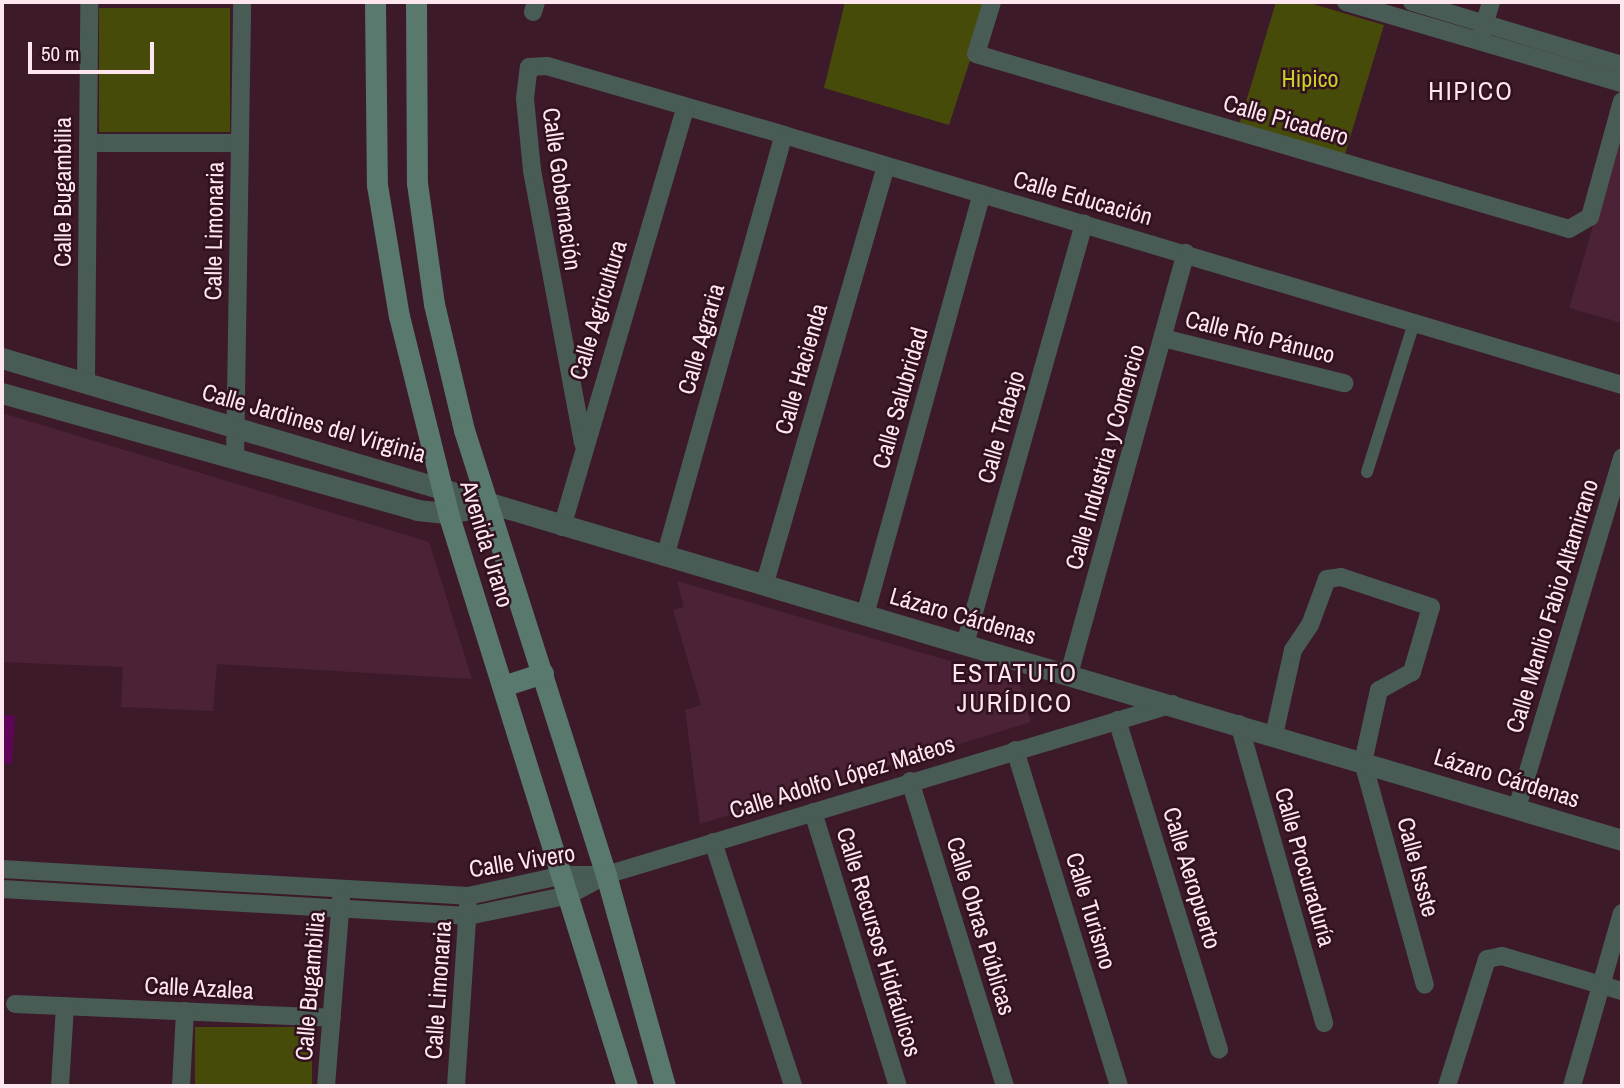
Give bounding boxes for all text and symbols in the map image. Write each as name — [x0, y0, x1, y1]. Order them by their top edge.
scale bar — [32, 28, 158, 72]
text: 50 m — [41, 39, 79, 68]
park label: Hipico — [1282, 65, 1338, 93]
district label: HIPICO — [1429, 75, 1513, 107]
street label: Calle Picadero — [1220, 88, 1352, 152]
street label: Calle Gobernación — [536, 106, 588, 272]
street label: Calle Bugambilia — [49, 117, 77, 267]
street label: Calle Limonaria — [198, 161, 230, 301]
street label: Calle Educación — [1010, 164, 1156, 232]
street label: Calle Agricultura — [563, 236, 633, 384]
street label: Calle Agraria — [671, 280, 731, 398]
street label: Calle Hacienda — [769, 300, 833, 438]
street label: Calle Río Pánuco — [1182, 305, 1338, 369]
street label: Calle Salubridad — [866, 324, 934, 472]
street label: Calle Industria y Comercio — [1059, 341, 1151, 573]
street label: Calle Trabajo — [971, 367, 1031, 487]
street label: Calle Jardines del Virginia — [199, 377, 429, 469]
street label: Calle Manlio Fabio Altamirano — [1500, 475, 1604, 737]
street label: Avenida Urano — [454, 477, 520, 611]
street label: Lázaro Cárdenas — [886, 581, 1040, 651]
district label: ESTATUTO JURÍDICO — [953, 657, 1077, 718]
street label: Calle Adolfo López Mateos — [725, 729, 959, 825]
street label: Lázaro Cárdenas — [1431, 742, 1583, 814]
street label: Calle Procuraduría — [1269, 784, 1341, 950]
street label: Calle Aeropuerto — [1157, 803, 1227, 953]
street label: Calle Issste — [1391, 814, 1445, 920]
street label: Calle Recursos Hidráulicos — [830, 824, 928, 1060]
street label: Calle Obras Públicas — [940, 833, 1022, 1019]
street label: Calle Vivero — [467, 838, 577, 884]
street label: Calle Turismo — [1060, 849, 1122, 973]
street label: Calle Bugambilia — [289, 910, 331, 1062]
street label: Calle Limonaria — [419, 920, 457, 1060]
street label: Calle Azalea — [143, 971, 255, 1005]

